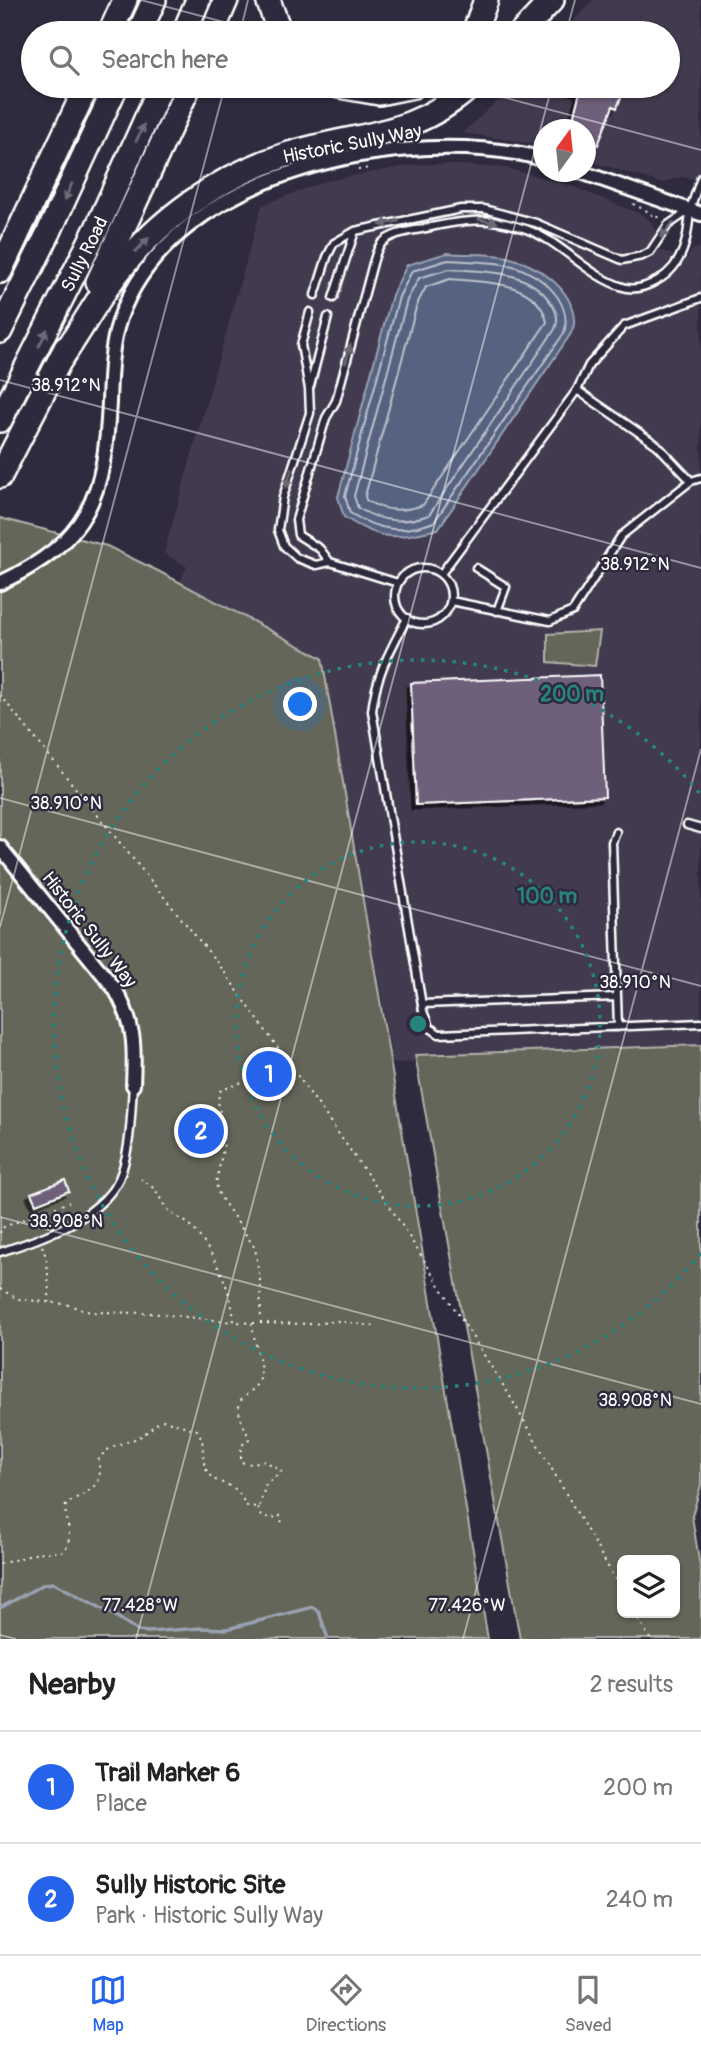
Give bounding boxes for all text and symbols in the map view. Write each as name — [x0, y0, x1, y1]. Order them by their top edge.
search box — [21, 21, 680, 98]
icon: search — [45, 41, 83, 79]
text: Search here — [101, 44, 228, 76]
street label: Historic Sully Way — [281, 119, 424, 169]
north arrow — [533, 119, 596, 182]
one-way arrow — [135, 122, 146, 143]
one-way arrow — [62, 182, 73, 203]
street label: Sully Road — [56, 213, 114, 296]
one-way arrow — [477, 216, 499, 227]
one-way arrow — [378, 218, 400, 229]
one-way arrow — [659, 221, 674, 239]
one-way arrow — [133, 236, 150, 253]
one-way arrow — [37, 328, 48, 348]
one-way arrow — [344, 344, 354, 365]
text: 38.912°N — [31, 374, 101, 397]
one-way arrow — [283, 467, 294, 488]
text: 38.912°N — [600, 553, 670, 576]
text: 200 m — [540, 681, 604, 708]
your location — [283, 687, 317, 721]
text: 38.910°N — [30, 792, 102, 815]
street label: Historic Sully Way — [36, 867, 142, 992]
text: 100 m — [517, 883, 577, 910]
text: 38.910°N — [599, 971, 671, 994]
centre of rings — [406, 1012, 430, 1036]
pin: 1 — [246, 1048, 292, 1100]
pin: 2 — [178, 1105, 224, 1157]
text: 38.908°N — [29, 1210, 103, 1233]
text: 38.908°N — [598, 1389, 672, 1412]
map controls — [617, 1555, 680, 1618]
button: layers — [617, 1555, 680, 1618]
text: 77.428°W — [102, 1594, 178, 1617]
text: 77.426°W — [428, 1594, 506, 1617]
text: Nearby — [28, 1666, 115, 1703]
text: 2 results — [590, 1670, 673, 1699]
text: Trail Marker 6 — [95, 1757, 240, 1789]
text: 1 — [47, 1773, 56, 1802]
text: 200 m — [603, 1773, 673, 1802]
text: Place — [95, 1789, 147, 1818]
text: Sully Historic Site — [95, 1869, 285, 1901]
text: 2 — [45, 1885, 57, 1914]
text: 240 m — [606, 1885, 673, 1914]
text: Park · Historic Sully Way — [95, 1901, 323, 1930]
tab: Map — [89, 1971, 127, 2037]
tab: Directions — [306, 1971, 386, 2037]
tab: Saved — [565, 1971, 612, 2037]

